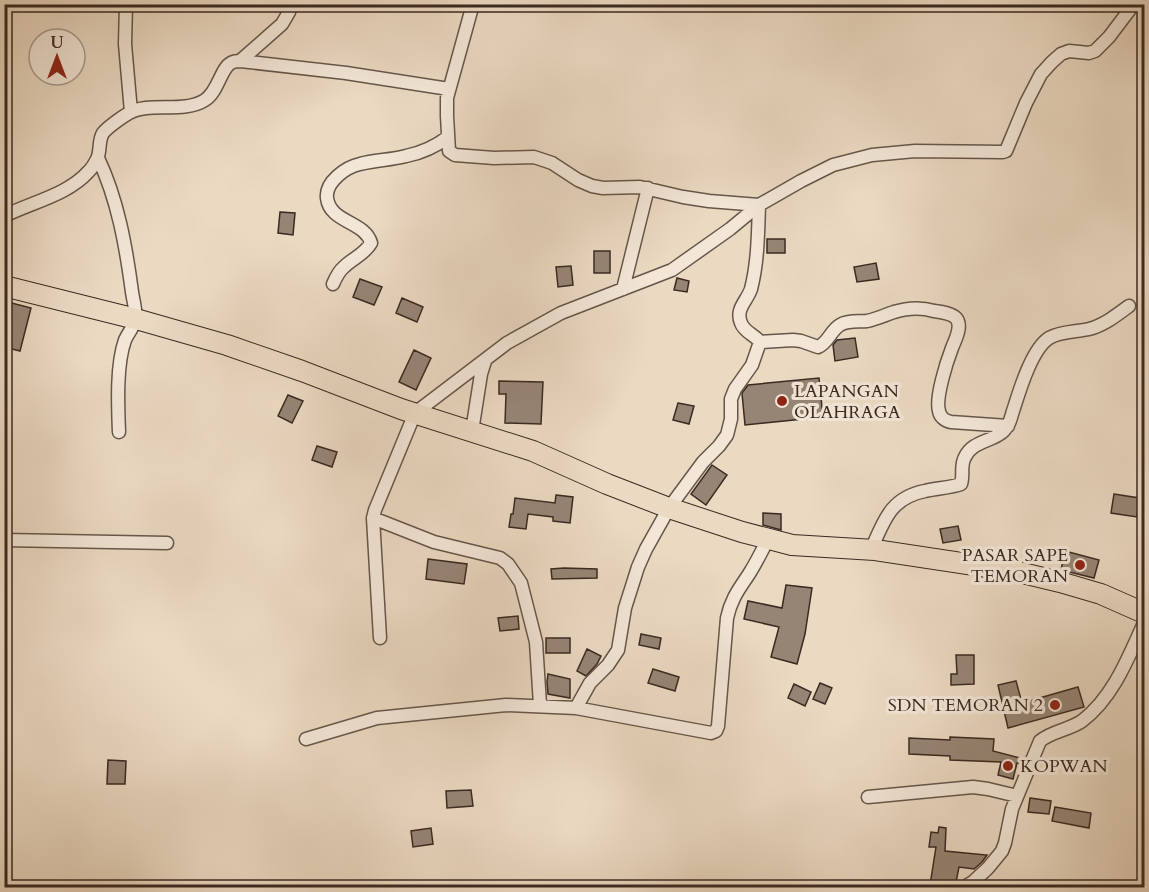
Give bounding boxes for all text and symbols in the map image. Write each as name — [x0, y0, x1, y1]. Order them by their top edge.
north arrow — [27, 27, 87, 87]
text: U — [50, 32, 64, 54]
place label: LAPANGAN OLAHRAGA — [794, 379, 901, 425]
marker: LAPANGAN OLAHRAGA — [775, 394, 789, 408]
place label: PASAR SAPE TEMORAN — [962, 543, 1069, 589]
marker: PASAR SAPE TEMORAN — [1073, 558, 1087, 572]
place label: SDN TEMORAN 2 — [888, 693, 1043, 718]
marker: SDN TEMORAN 2 — [1048, 698, 1062, 712]
place label: KOPWAN — [1020, 754, 1108, 779]
marker: KOPWAN — [1001, 759, 1015, 773]

